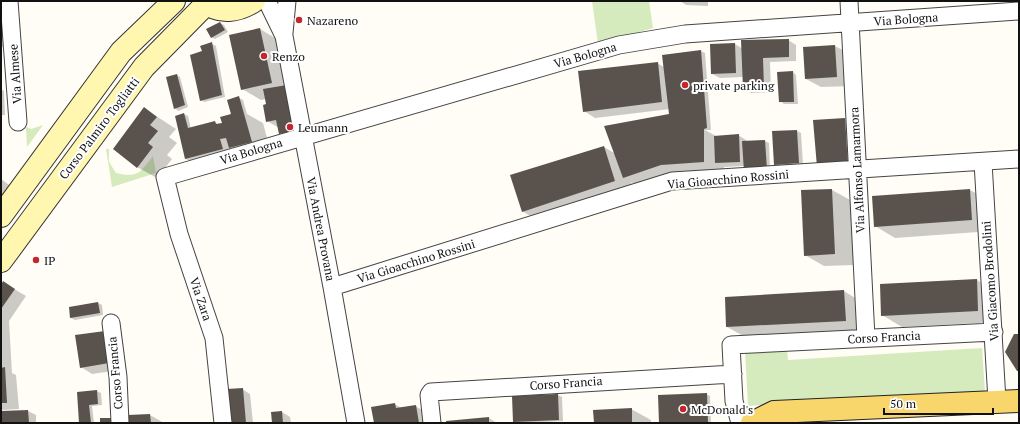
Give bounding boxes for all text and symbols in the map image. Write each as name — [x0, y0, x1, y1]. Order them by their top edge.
street label: Via Bologna — [873, 9, 939, 29]
place label: Nazareno — [307, 13, 359, 28]
marker: Nazareno — [294, 15, 304, 25]
street label: Via Bologna — [552, 39, 618, 71]
street label: Via Almese — [5, 44, 25, 104]
place label: Renzo — [272, 49, 305, 64]
marker: Renzo — [259, 51, 269, 61]
street label: Corso Palmiro Togliatti — [56, 74, 142, 182]
place label: private parking — [693, 78, 775, 93]
marker: private parking — [680, 80, 690, 90]
street label: Via Alfonso Lamarmora — [846, 107, 868, 233]
place label: Leumann — [298, 120, 348, 135]
marker: Leumann — [285, 122, 295, 132]
street label: Via Bologna — [218, 134, 284, 168]
street label: Via Gioacchino Rossini — [666, 166, 790, 192]
street label: Via Andrea Provana — [304, 176, 338, 282]
street label: Via Giacomo Brodolini — [978, 220, 1002, 342]
street label: Via Gioacchino Rossini — [355, 236, 477, 286]
place label: IP — [44, 253, 55, 268]
marker: IP — [31, 255, 41, 265]
street label: Via Zara — [187, 275, 215, 323]
street label: Corso Francia — [847, 328, 921, 346]
street label: Corso Francia — [104, 336, 126, 410]
street label: Corso Francia — [529, 373, 603, 393]
scale bar — [884, 390, 993, 416]
text: 50 m — [890, 396, 917, 411]
place label: McDonald's — [691, 402, 753, 417]
marker: McDonald's — [678, 404, 688, 414]

